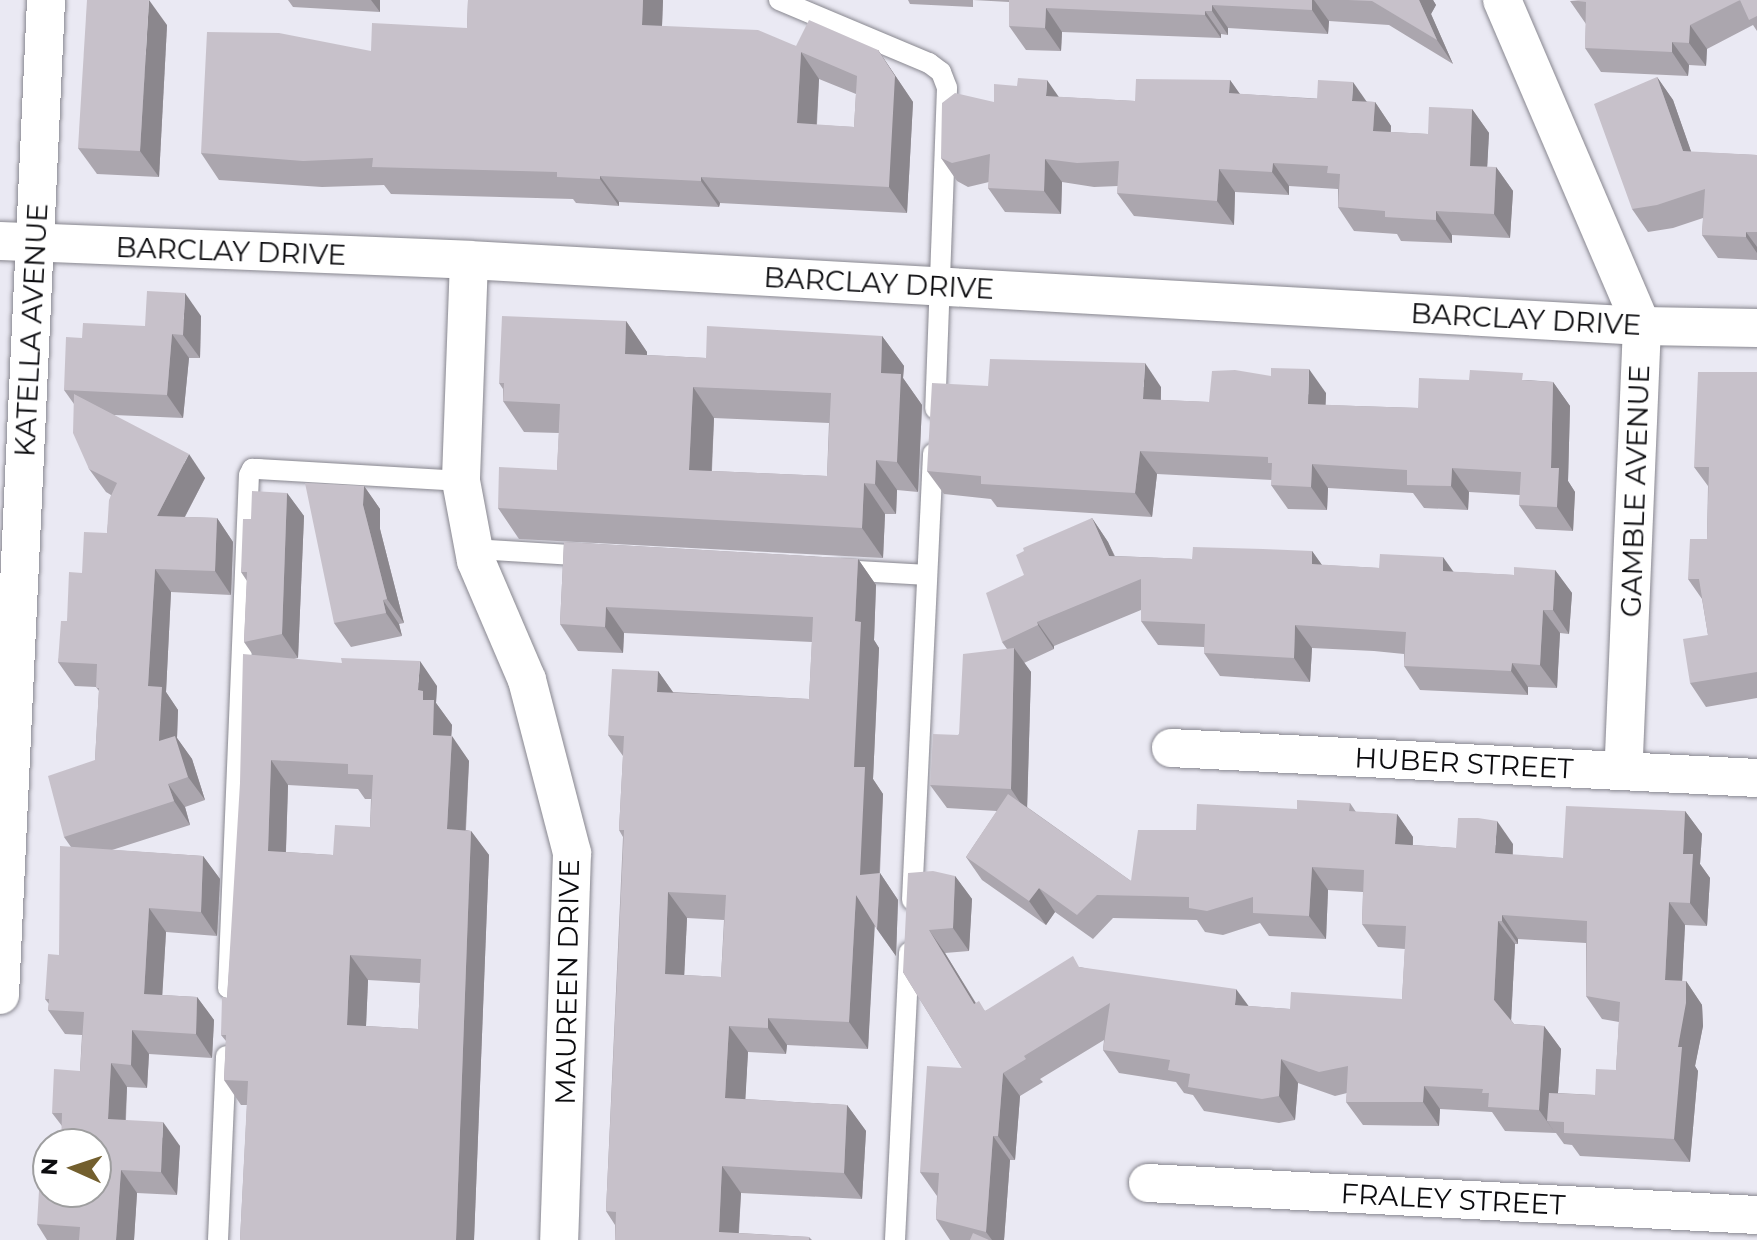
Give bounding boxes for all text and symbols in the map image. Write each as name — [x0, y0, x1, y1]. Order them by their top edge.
street label: KATELLA AVENUE — [8, 202, 54, 458]
street label: BARCLAY DRIVE — [115, 230, 347, 272]
street label: BARCLAY DRIVE — [763, 260, 995, 306]
street label: BARCLAY DRIVE — [1410, 296, 1642, 342]
street label: GAMBLE AVENUE — [1614, 364, 1656, 618]
street label: HUBER STREET — [1354, 740, 1574, 786]
street label: MAUREEN DRIVE — [548, 859, 586, 1105]
north arrow — [32, 1128, 112, 1208]
text: N — [36, 1157, 63, 1176]
street label: FRALEY STREET — [1340, 1176, 1566, 1222]

